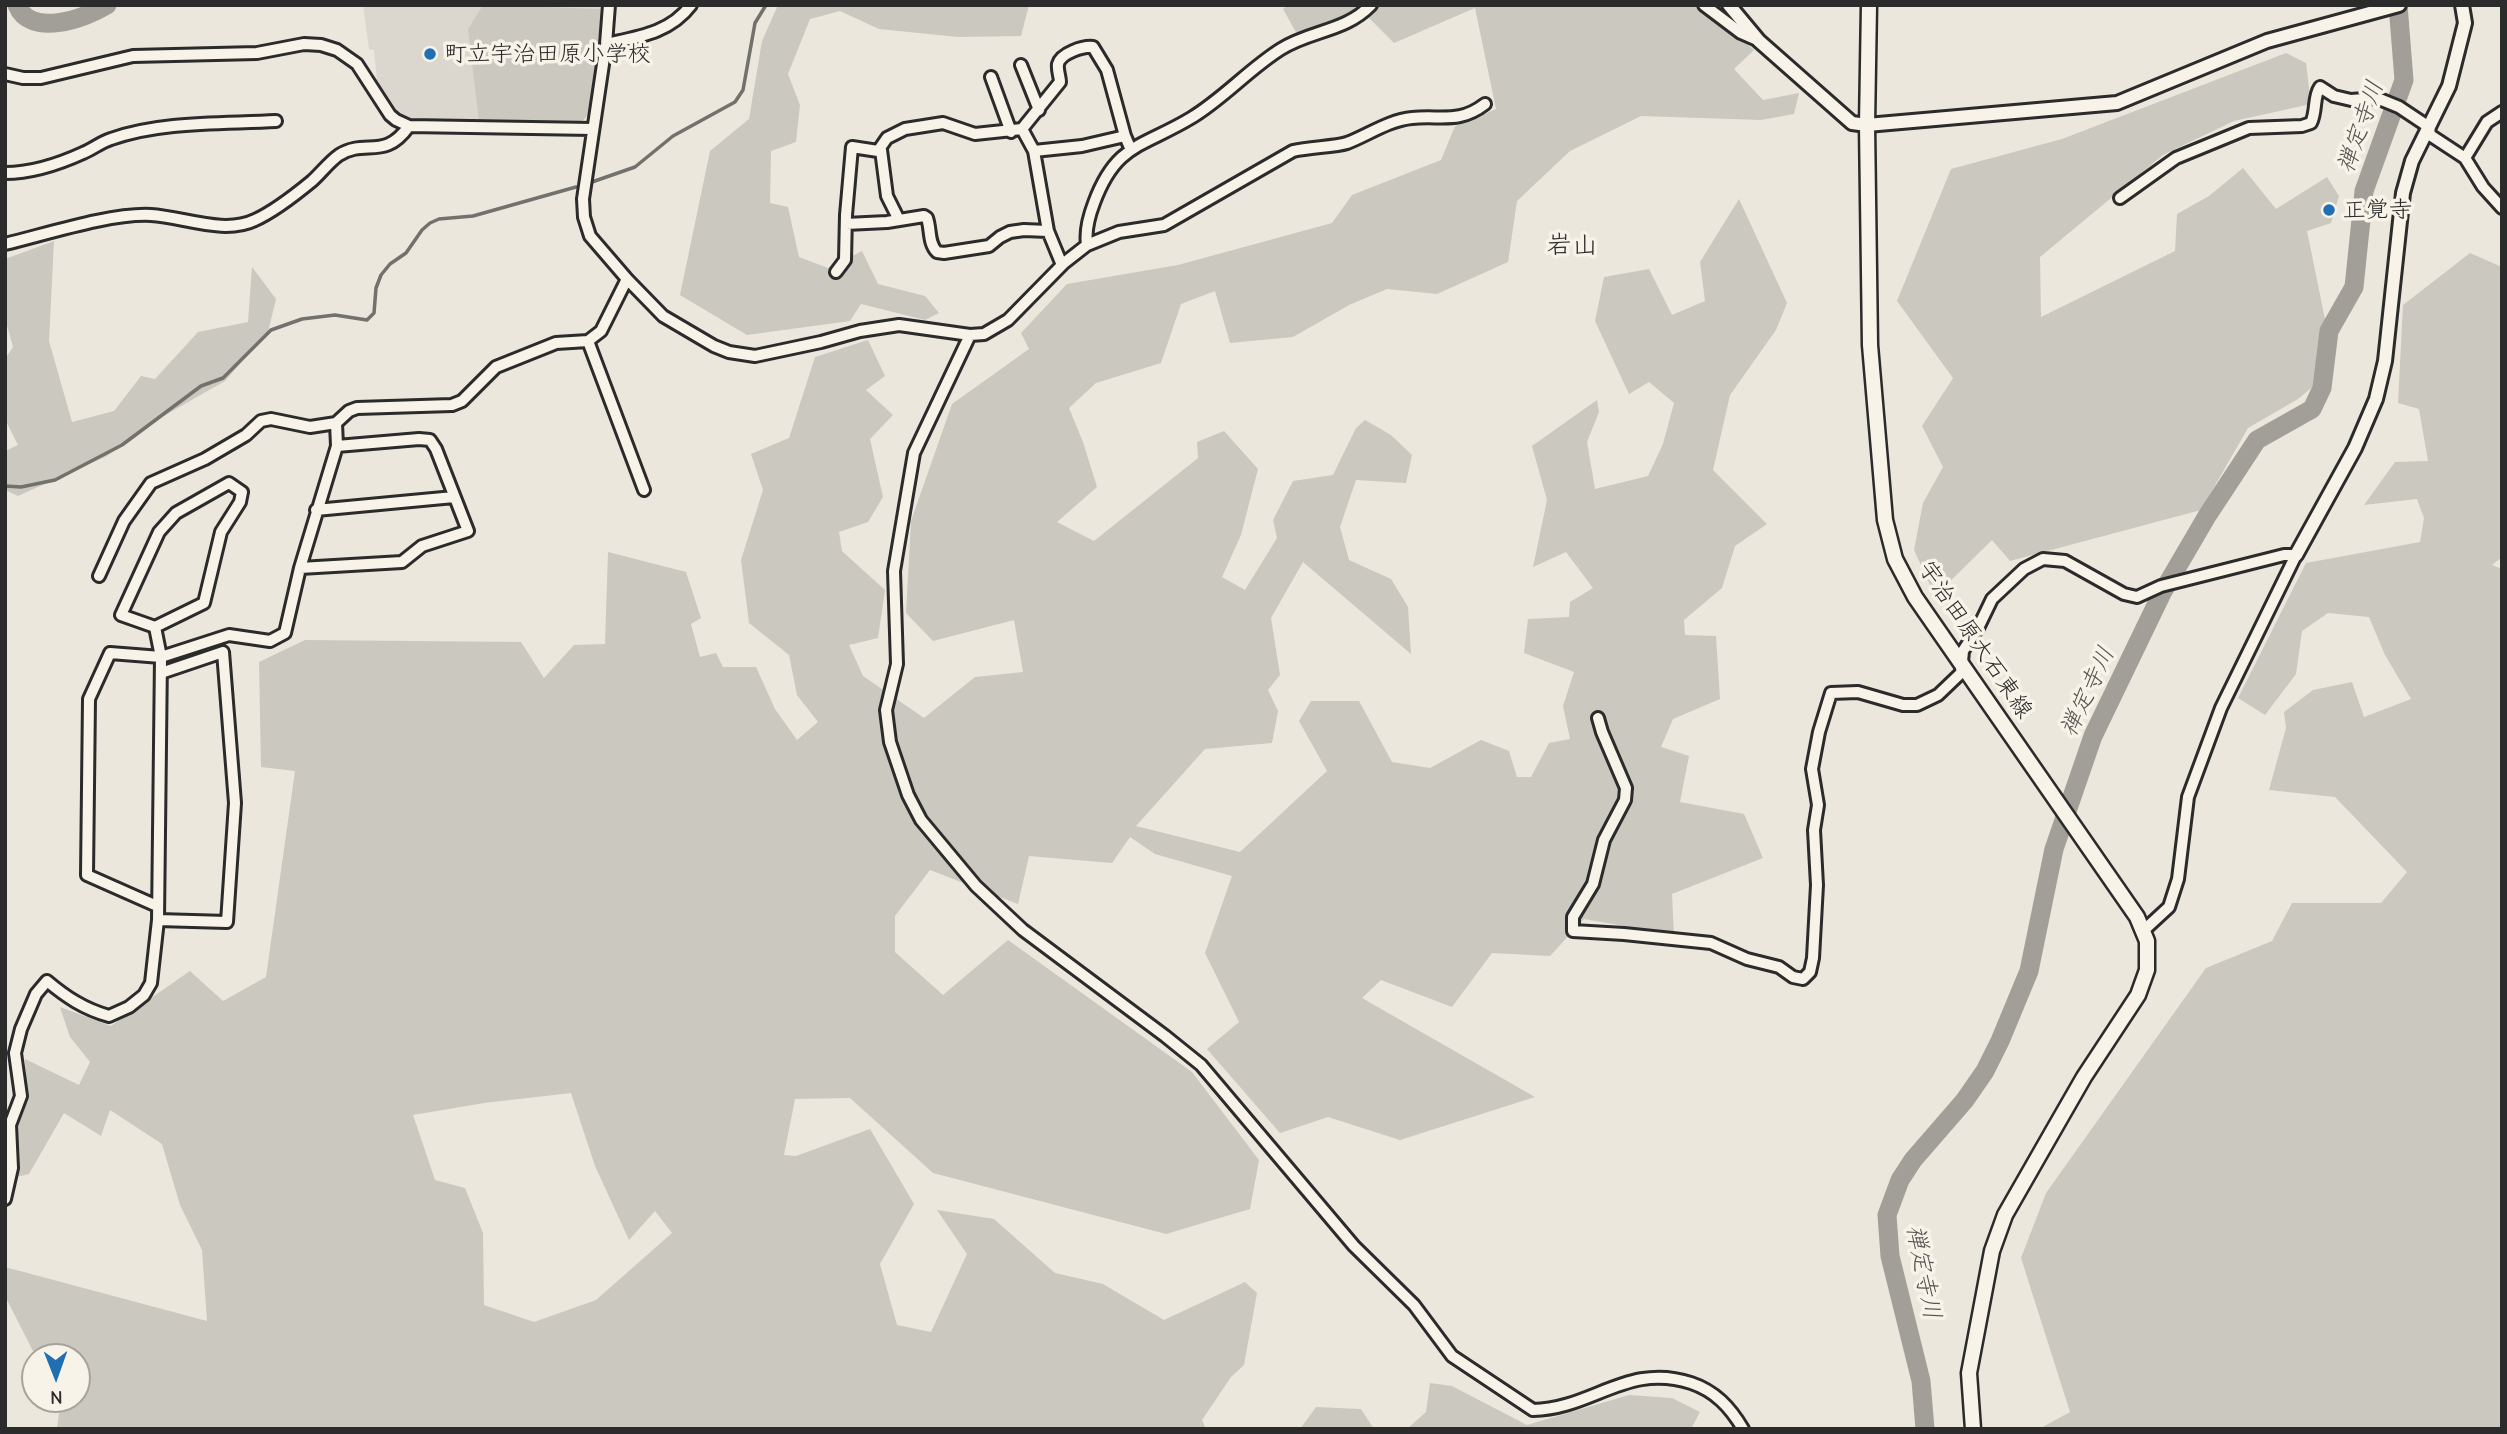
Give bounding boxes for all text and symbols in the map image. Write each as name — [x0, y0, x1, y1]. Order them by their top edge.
place label: 町立宇治田原小学校 — [444, 40, 651, 68]
marker: 町立宇治田原小学校 — [422, 46, 438, 62]
water label: 禅定寺川 — [2332, 77, 2390, 177]
place label: 正覚寺 — [2343, 196, 2412, 224]
marker: 正覚寺 — [2321, 202, 2337, 218]
district label: 岩山 — [1546, 230, 1598, 262]
street label: 宇治田原大石東線 — [1912, 556, 2038, 724]
water label: 禅定寺川 — [2055, 642, 2121, 742]
water label: 禅定寺川 — [1900, 1222, 1946, 1322]
north arrow — [21, 1343, 91, 1413]
text: N — [50, 1386, 63, 1408]

